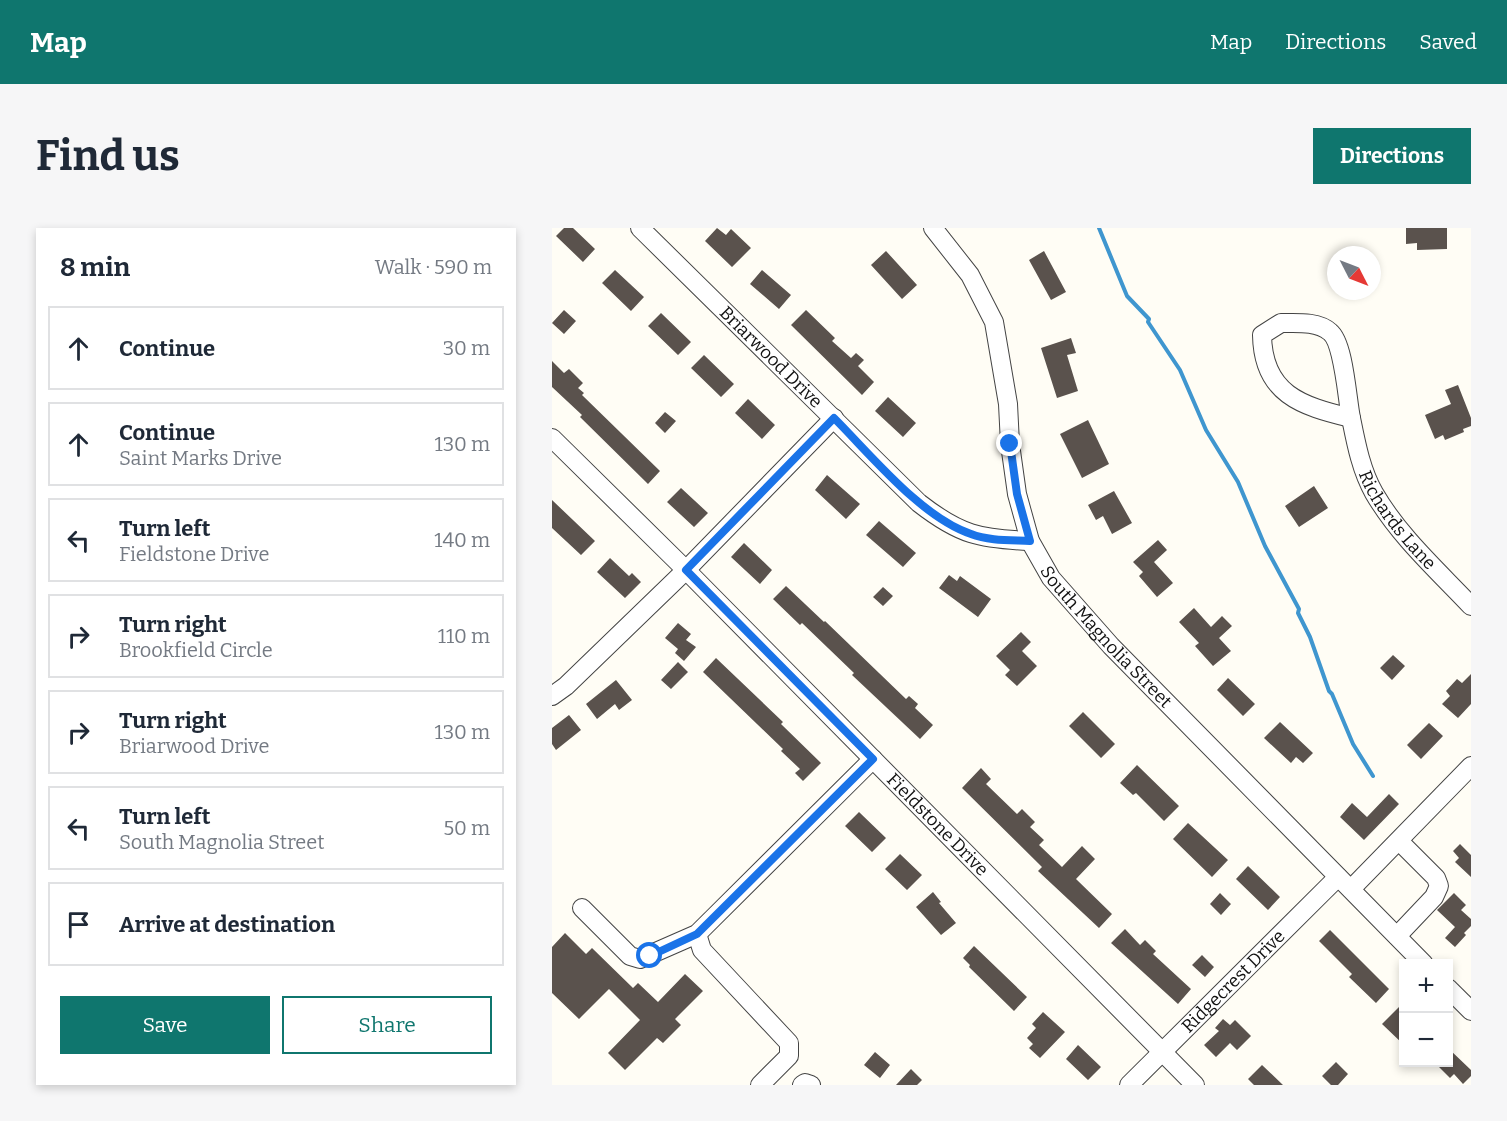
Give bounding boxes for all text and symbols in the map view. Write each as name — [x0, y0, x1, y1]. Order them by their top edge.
text: Map — [30, 26, 87, 59]
text: Map — [1210, 29, 1252, 55]
text: Directions — [1285, 29, 1386, 55]
text: Saved — [1419, 29, 1477, 55]
button: Directions — [1313, 128, 1471, 184]
text: Find us — [36, 131, 180, 181]
north arrow — [1327, 246, 1381, 300]
text: 8 min — [60, 252, 130, 283]
text: Walk · 590 m — [375, 255, 492, 279]
street label: Briarwood Drive — [715, 302, 827, 413]
icon: ahead — [62, 332, 95, 365]
text: Continue — [119, 335, 215, 362]
text: 30 m — [443, 336, 490, 360]
text: Continue — [119, 419, 215, 446]
icon: ahead — [62, 428, 95, 461]
route end — [996, 430, 1022, 456]
text: 130 m — [435, 432, 490, 456]
text: Saint Marks Drive — [119, 446, 282, 470]
street label: Richards Lane — [1354, 467, 1441, 574]
text: Turn left — [119, 515, 211, 542]
icon: left — [62, 524, 95, 557]
text: 140 m — [434, 528, 490, 552]
text: Fieldstone Drive — [119, 542, 269, 566]
street label: South Magnolia Street — [1035, 562, 1177, 713]
text: Turn right — [119, 611, 227, 638]
icon: right — [62, 620, 95, 653]
text: 110 m — [438, 624, 490, 648]
text: Brookfield Circle — [119, 638, 273, 662]
text: Turn right — [119, 707, 227, 734]
icon: right — [62, 716, 95, 749]
text: 130 m — [435, 720, 490, 744]
text: Briarwood Drive — [119, 734, 269, 758]
street label: Fieldstone Drive — [882, 769, 993, 880]
text: Turn left — [119, 803, 211, 830]
icon: left — [62, 812, 95, 845]
text: 50 m — [443, 816, 490, 840]
text: South Magnolia Street — [119, 830, 324, 854]
icon: arrive — [62, 908, 95, 941]
text: Arrive at destination — [119, 911, 335, 938]
street label: Ridgecrest Drive — [1177, 925, 1289, 1037]
route start — [636, 942, 662, 968]
map controls — [1399, 959, 1453, 1067]
button: + — [1399, 959, 1453, 1013]
button: Save — [60, 996, 270, 1054]
button: Share — [282, 996, 492, 1054]
button: − — [1399, 1013, 1453, 1067]

